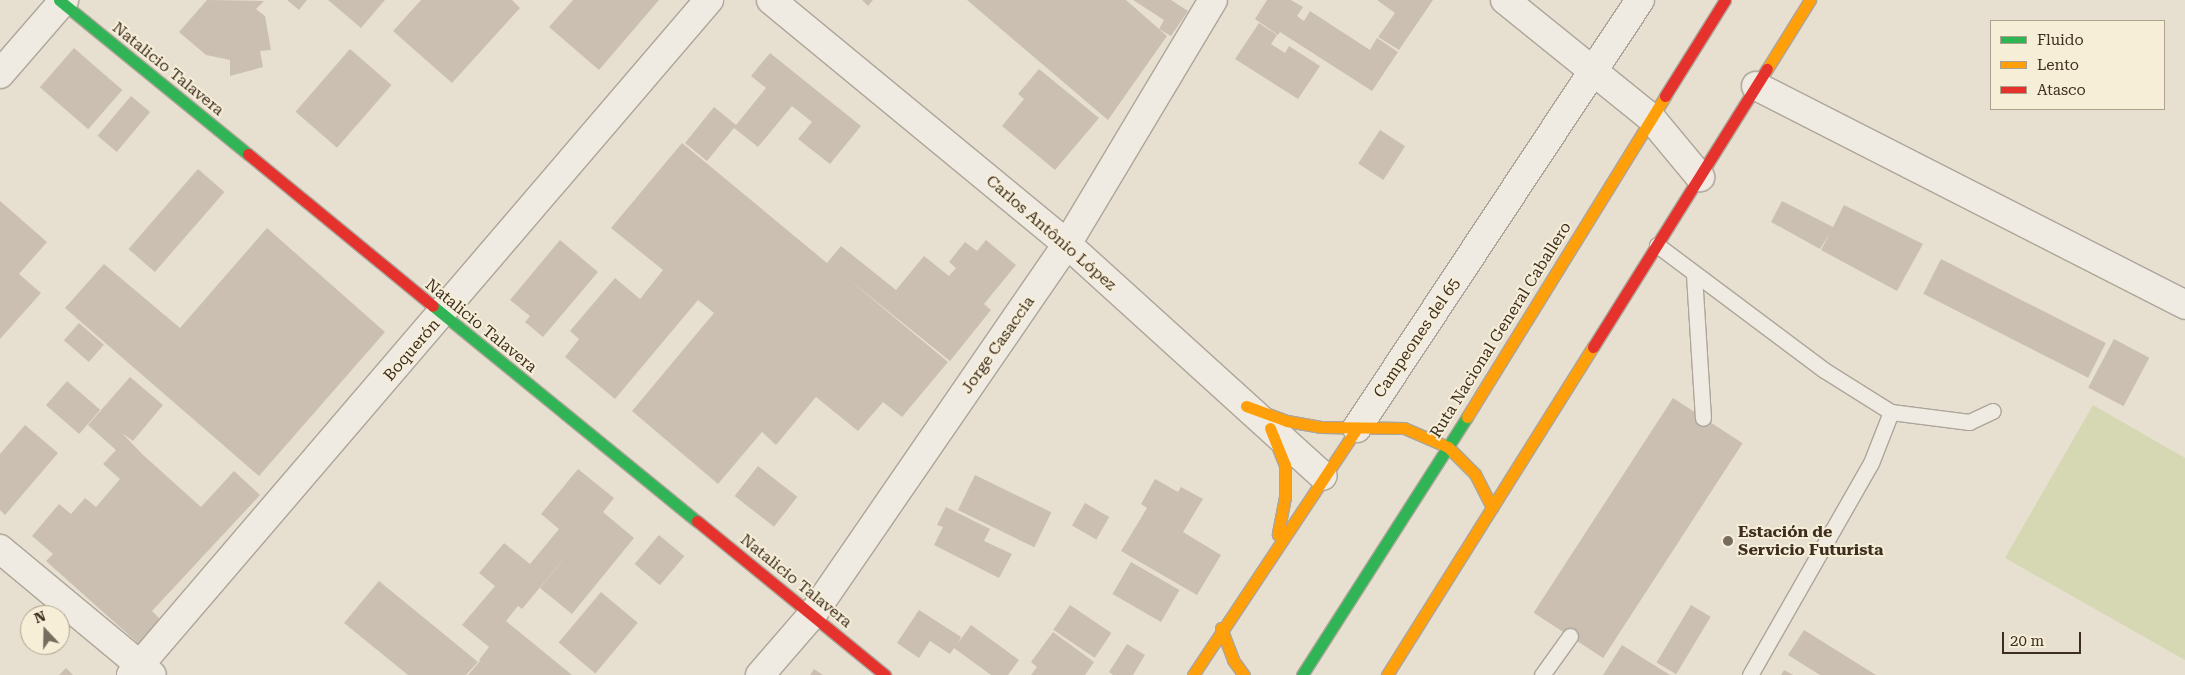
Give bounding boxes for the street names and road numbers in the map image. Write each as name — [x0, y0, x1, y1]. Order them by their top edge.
street label: Natalicio Talavera — [108, 18, 228, 120]
street label: Carlos Antônio López — [982, 171, 1120, 295]
street label: Ruta Nacional General Caballero — [1426, 219, 1576, 441]
street label: Campeones del 65 — [1370, 274, 1464, 402]
street label: Natalicio Talavera — [421, 275, 541, 377]
street label: Jorge Casaccia — [957, 293, 1039, 397]
street label: Boquerón — [380, 315, 444, 385]
street label: Natalicio Talavera — [736, 530, 856, 632]

